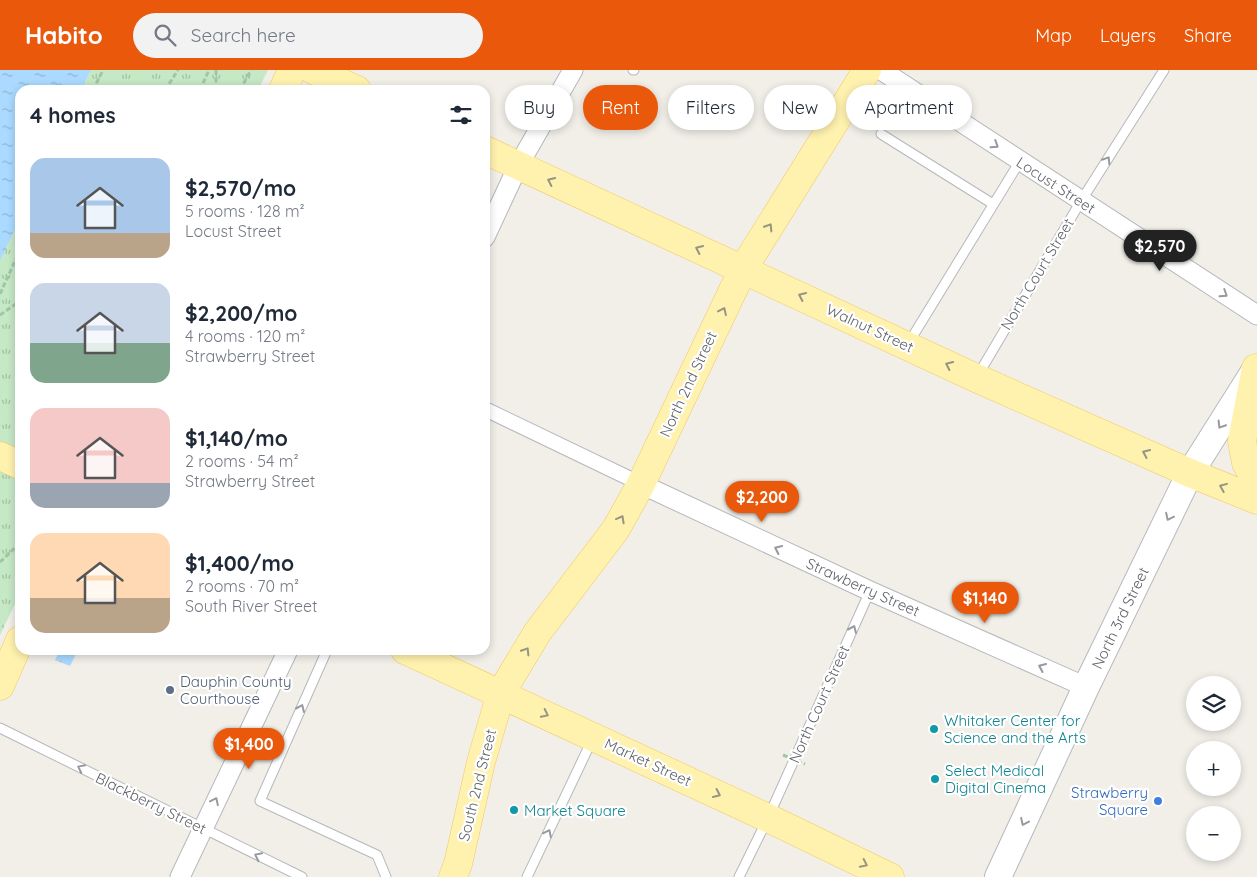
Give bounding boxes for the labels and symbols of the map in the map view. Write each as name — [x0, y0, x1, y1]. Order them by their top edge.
one-way arrow — [990, 138, 999, 148]
street label: Locust Street — [1013, 152, 1099, 218]
one-way arrow — [1101, 156, 1110, 165]
one-way arrow — [547, 177, 556, 187]
street label: North Court Street — [996, 215, 1078, 333]
one-way arrow — [762, 224, 772, 233]
pin: $2,570 — [1119, 230, 1201, 272]
one-way arrow — [695, 244, 704, 255]
one-way arrow — [1219, 288, 1228, 297]
one-way arrow — [798, 292, 807, 303]
street label: Walnut Street — [823, 299, 917, 357]
one-way arrow — [717, 307, 727, 316]
street label: North 2nd Street — [655, 328, 721, 440]
one-way arrow — [946, 361, 955, 371]
one-way arrow — [1217, 419, 1227, 428]
one-way arrow — [1142, 449, 1151, 460]
pin: $2,200 — [721, 480, 803, 523]
one-way arrow — [1220, 483, 1228, 493]
one-way arrow — [1164, 512, 1175, 521]
one-way arrow — [615, 516, 625, 525]
one-way arrow — [774, 544, 783, 555]
street label: Strawberry Street — [803, 553, 923, 621]
street label: North 3rd Street — [1087, 564, 1153, 672]
pin: $1,140 — [944, 582, 1026, 624]
one-way arrow — [846, 625, 857, 634]
street label: North Court Street — [785, 642, 853, 766]
one-way arrow — [519, 647, 529, 656]
one-way arrow — [1038, 663, 1047, 674]
place label: Dauphin County Courthouse — [180, 672, 292, 708]
marker: Dauphin County Courthouse — [164, 684, 176, 696]
one-way arrow — [295, 704, 306, 713]
one-way arrow — [540, 707, 549, 718]
place label: Whitaker Center for Science and the Arts — [944, 711, 1086, 747]
marker: Whitaker Center for Science and the Arts — [928, 723, 940, 735]
street label: South 2nd Street — [454, 727, 500, 843]
pin: $1,400 — [208, 728, 290, 770]
street label: Market Street — [602, 734, 694, 790]
place label: Select Medical Digital Cinema — [945, 761, 1046, 797]
one-way arrow — [77, 764, 86, 774]
street label: Blackberry Street — [93, 768, 209, 838]
marker: Select Medical Digital Cinema — [929, 773, 941, 785]
place label: Strawberry Square — [1071, 783, 1148, 819]
one-way arrow — [712, 788, 721, 798]
marker: Strawberry Square — [1152, 795, 1164, 807]
one-way arrow — [209, 797, 219, 806]
place label: Market Square — [524, 801, 626, 820]
marker: Market Square — [508, 804, 520, 816]
one-way arrow — [1019, 817, 1030, 826]
one-way arrow — [541, 829, 552, 838]
one-way arrow — [254, 851, 263, 862]
one-way arrow — [859, 858, 868, 868]

